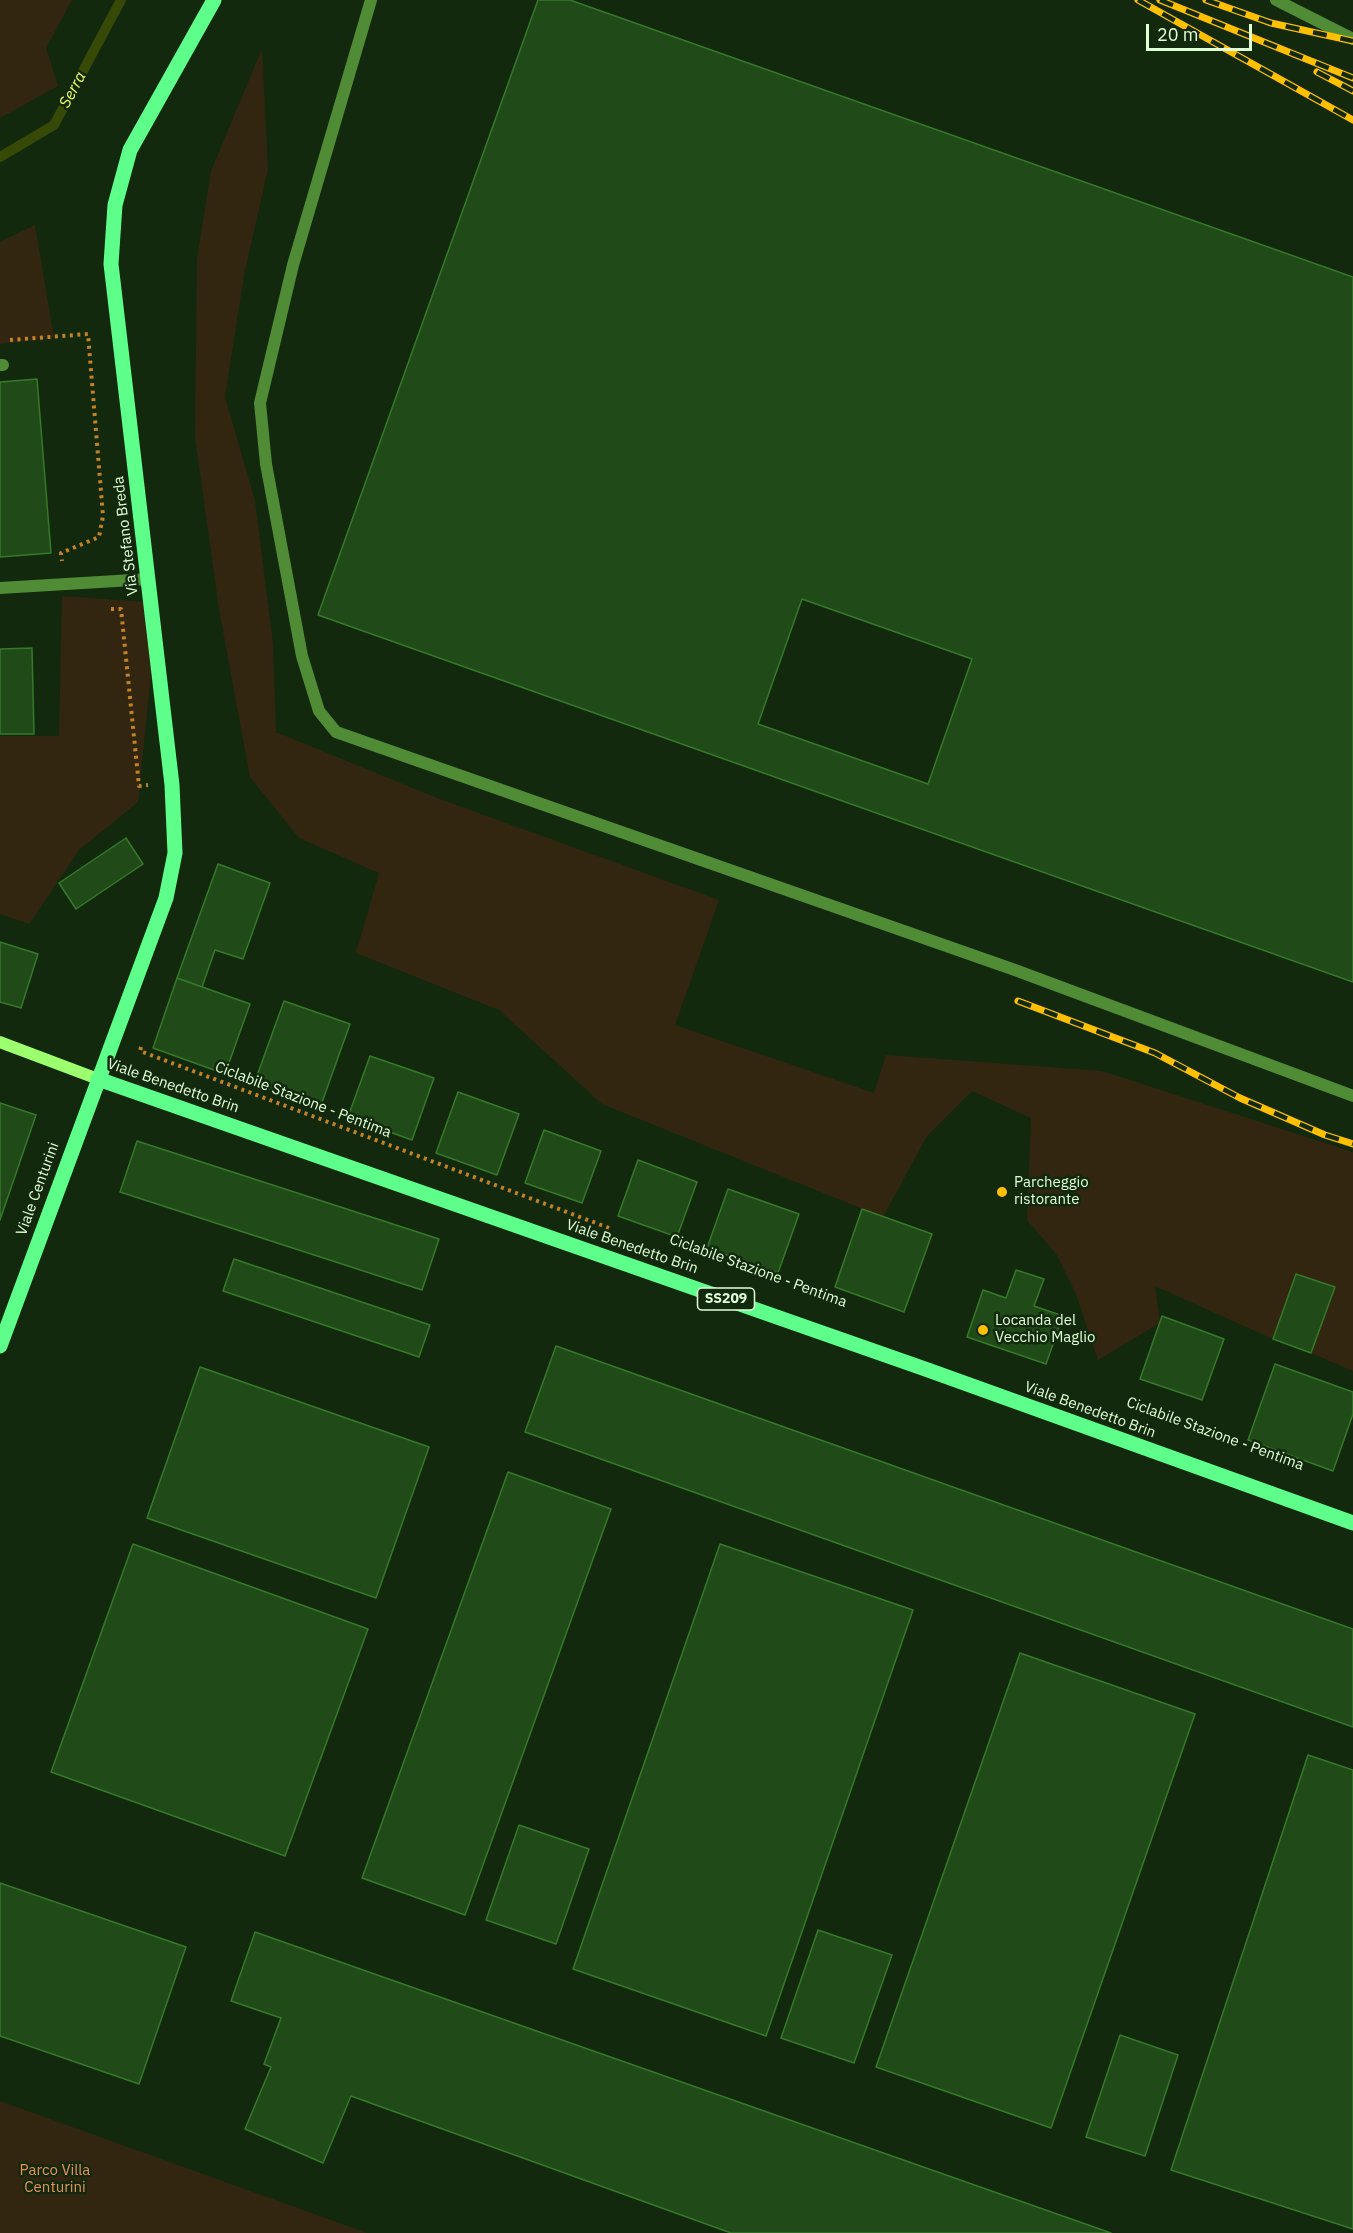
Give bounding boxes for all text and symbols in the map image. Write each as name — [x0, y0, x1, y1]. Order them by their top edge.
scale bar — [1149, 12, 1256, 50]
text: 20 m — [1157, 23, 1199, 46]
water label: Serra — [56, 69, 90, 111]
street label: Via Stefano Breda — [110, 475, 142, 597]
street label: Viale Benedetto Brin — [105, 1055, 241, 1117]
street label: Ciclabile Stazione - Pentima — [212, 1058, 394, 1142]
street label: Viale Centurini — [13, 1140, 63, 1238]
place label: Parcheggio ristorante — [1014, 1174, 1089, 1209]
marker: Parcheggio ristorante — [995, 1185, 1009, 1199]
street label: Viale Benedetto Brin — [564, 1216, 700, 1278]
street label: Ciclabile Stazione - Pentima — [667, 1230, 849, 1312]
road number: SS209 — [698, 1288, 754, 1310]
place label: Locanda del Vecchio Maglio — [995, 1312, 1095, 1347]
marker: Locanda del Vecchio Maglio — [976, 1323, 990, 1337]
street label: Viale Benedetto Brin — [1022, 1378, 1158, 1442]
street label: Ciclabile Stazione - Pentima — [1124, 1393, 1306, 1475]
park label: Parco Villa Centurini — [20, 2162, 90, 2197]

